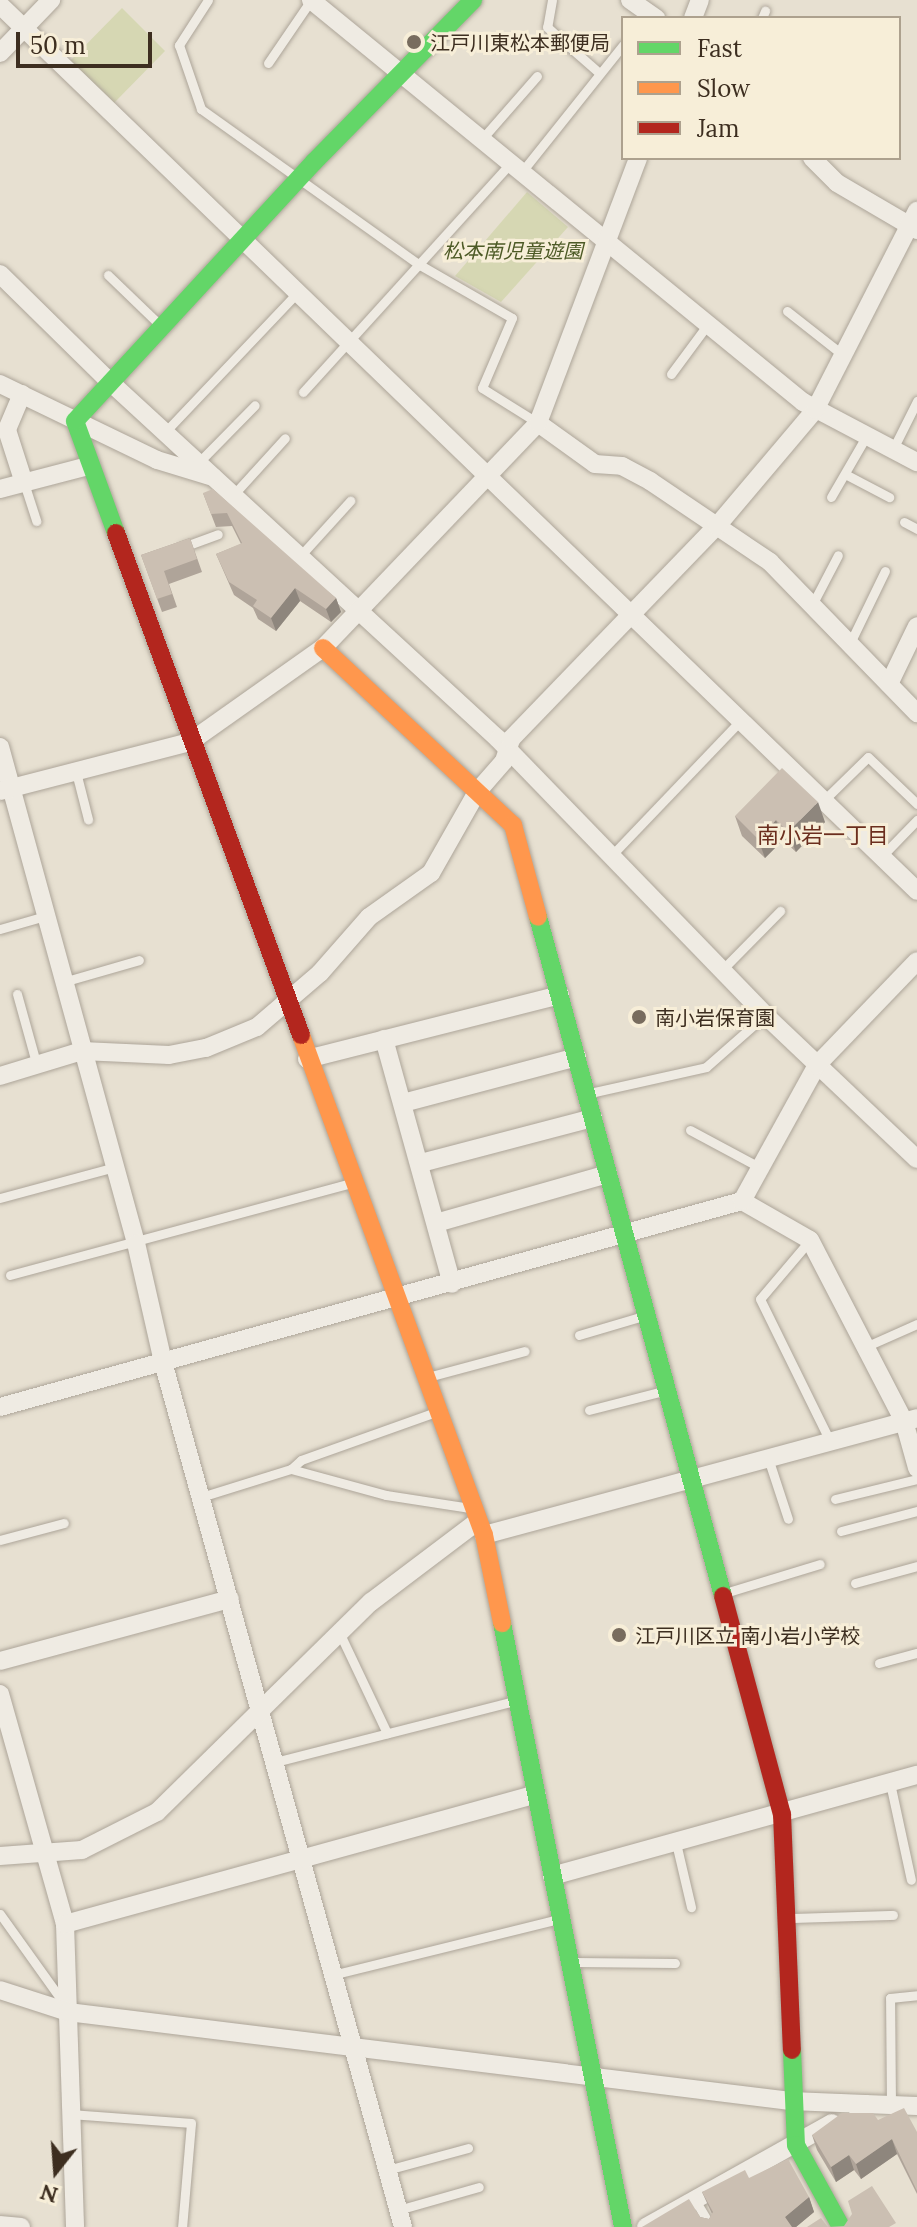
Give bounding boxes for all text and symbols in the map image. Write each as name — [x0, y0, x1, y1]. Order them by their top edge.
scale bar — [20, 16, 156, 66]
legend — [621, 16, 901, 160]
text: 50 m — [30, 30, 86, 61]
place label: 江戸川東松本郵便局 — [430, 30, 610, 54]
marker: 江戸川東松本郵便局 — [405, 33, 423, 51]
text: Fast — [697, 33, 742, 64]
text: Slow — [697, 73, 750, 104]
text: Jam — [697, 113, 739, 144]
park label: 松本南児童遊園 — [443, 238, 583, 262]
district label: 南小岩一丁目 — [757, 823, 889, 849]
place label: 南小岩保育園 — [655, 1005, 775, 1029]
marker: 南小岩保育園 — [630, 1008, 648, 1026]
place label: 江戸川区立 南小岩小学校 — [635, 1623, 860, 1647]
marker: 江戸川区立 南小岩小学校 — [610, 1626, 628, 1644]
north arrow — [16, 2131, 96, 2211]
text: N — [37, 2178, 61, 2210]

